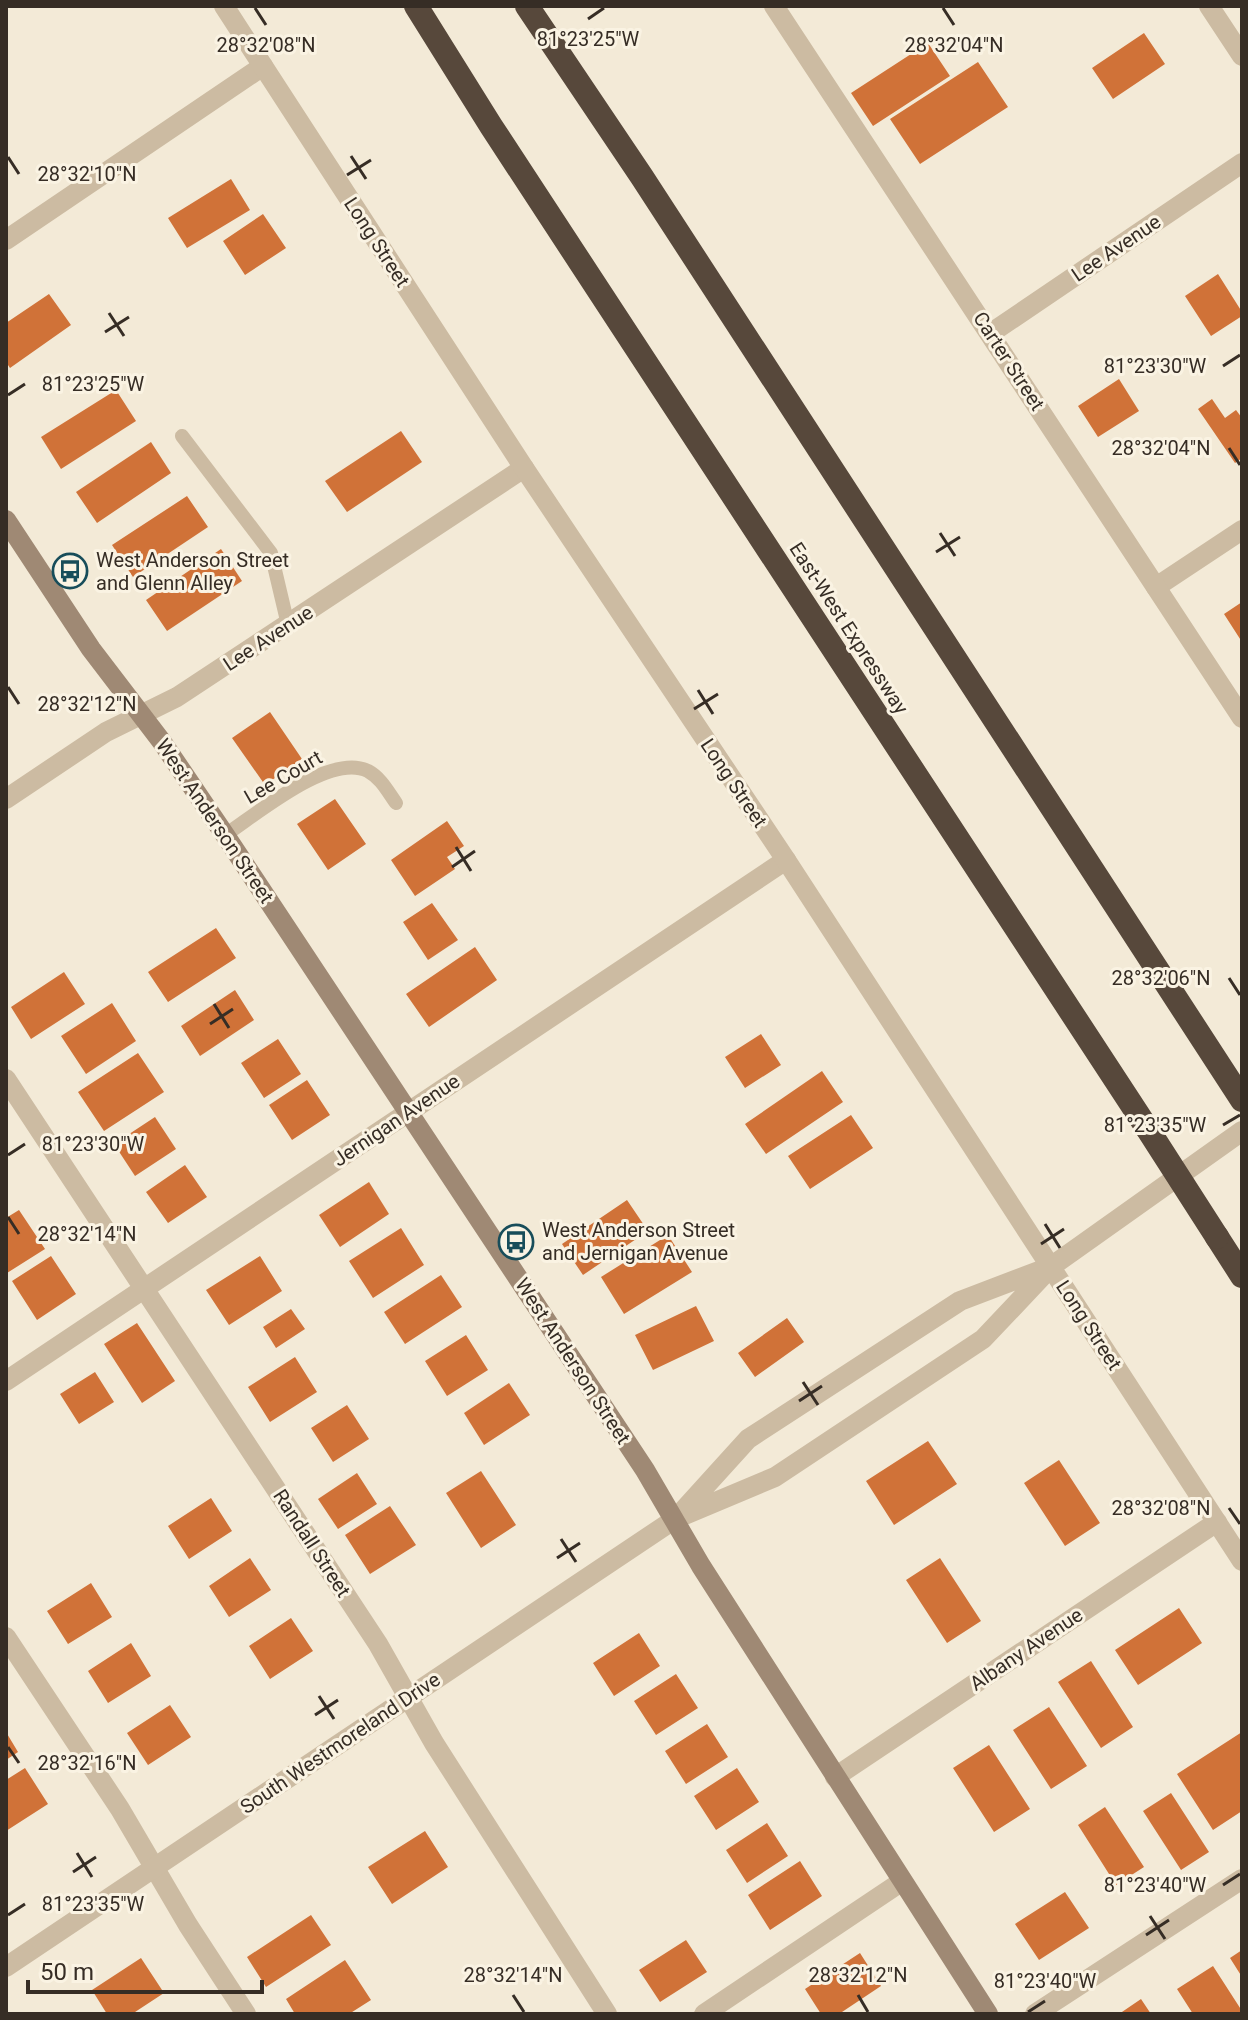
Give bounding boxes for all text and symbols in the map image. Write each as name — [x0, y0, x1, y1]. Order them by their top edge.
text: 81°23'25"W — [537, 27, 640, 51]
text: 28°32'08"N — [216, 33, 316, 57]
text: 28°32'04"N — [904, 33, 1004, 57]
text: 28°32'10"N — [37, 162, 137, 186]
street label: Long Street — [339, 193, 415, 291]
street label: Lee Avenue — [1067, 209, 1165, 287]
street label: Carter Street — [968, 307, 1050, 415]
text: 81°23'30"W — [1104, 354, 1207, 378]
text: 81°23'25"W — [42, 372, 145, 396]
text: 28°32'04"N — [1111, 436, 1211, 460]
street label: East-West Expressway — [784, 538, 914, 719]
place label: West Anderson Street and Glenn Alley — [96, 548, 289, 595]
bus stop icon: West Anderson Street and Glenn Alley — [51, 552, 89, 590]
street label: Lee Avenue — [219, 600, 317, 676]
text: 28°32'12"N — [37, 692, 137, 716]
street label: West Anderson Street — [151, 734, 279, 908]
street label: Long Street — [695, 734, 773, 832]
street label: Lee Court — [240, 745, 326, 809]
text: 28°32'06"N — [1111, 966, 1211, 990]
street label: Jernigan Avenue — [328, 1069, 464, 1171]
text: 81°23'35"W — [1104, 1113, 1207, 1137]
text: 81°23'30"W — [42, 1132, 145, 1156]
place label: West Anderson Street and Jernigan Avenue — [542, 1218, 735, 1265]
text: 28°32'14"N — [37, 1222, 137, 1246]
bus stop icon: West Anderson Street and Jernigan Avenue — [497, 1223, 535, 1261]
street label: West Anderson Street — [510, 1273, 636, 1449]
street label: Long Street — [1051, 1276, 1127, 1374]
street label: Randall Street — [268, 1485, 356, 1601]
text: 28°32'08"N — [1111, 1496, 1211, 1520]
street label: Albany Avenue — [965, 1602, 1087, 1696]
street label: South Westmoreland Drive — [236, 1667, 444, 1819]
text: 28°32'16"N — [37, 1751, 137, 1775]
text: 81°23'40"W — [1104, 1873, 1207, 1897]
text: 81°23'35"W — [42, 1892, 145, 1916]
scale bar — [28, 1944, 262, 1994]
text: 50 m — [40, 1958, 94, 1986]
text: 28°32'14"N — [463, 1963, 563, 1987]
text: 28°32'12"N — [808, 1963, 908, 1987]
text: 81°23'40"W — [994, 1969, 1097, 1993]

